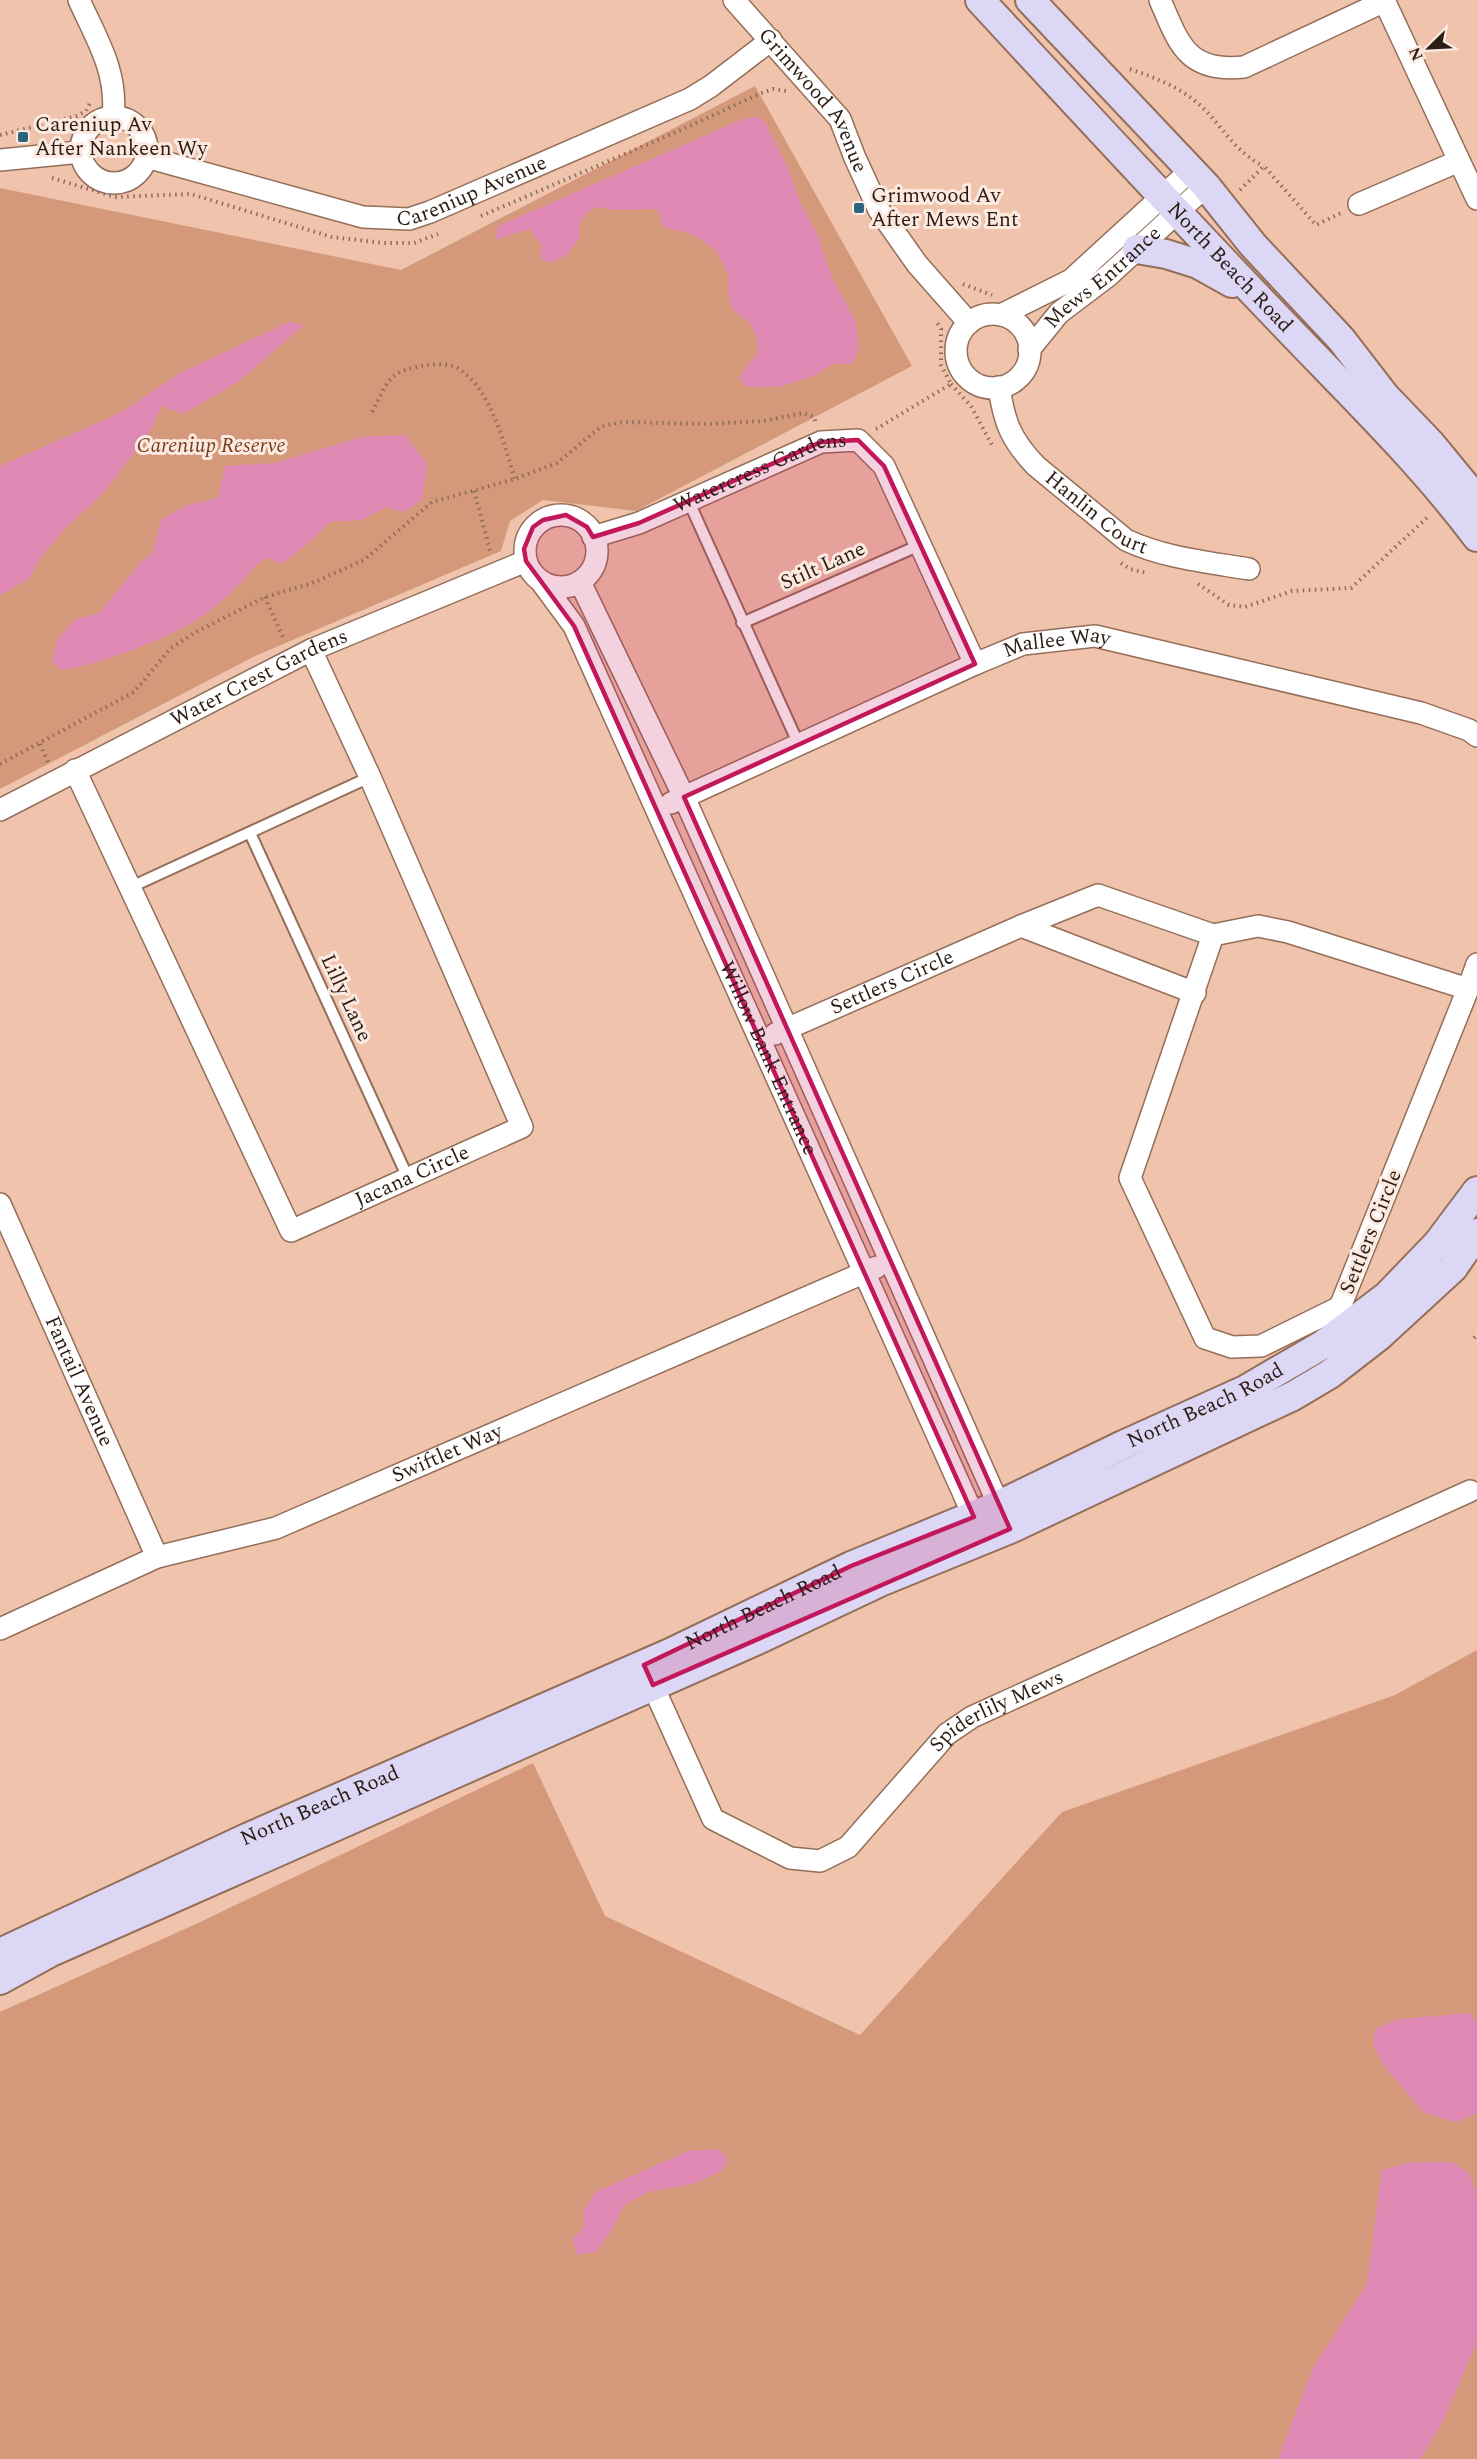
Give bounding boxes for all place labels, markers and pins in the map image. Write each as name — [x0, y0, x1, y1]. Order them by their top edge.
place label: Careniup Av After Nankeen Wy — [35, 109, 208, 165]
marker: Careniup Av After Nankeen Wy — [16, 130, 30, 144]
place label: Grimwood Av After Mews Ent — [871, 180, 1018, 236]
marker: Grimwood Av After Mews Ent — [852, 201, 866, 215]

